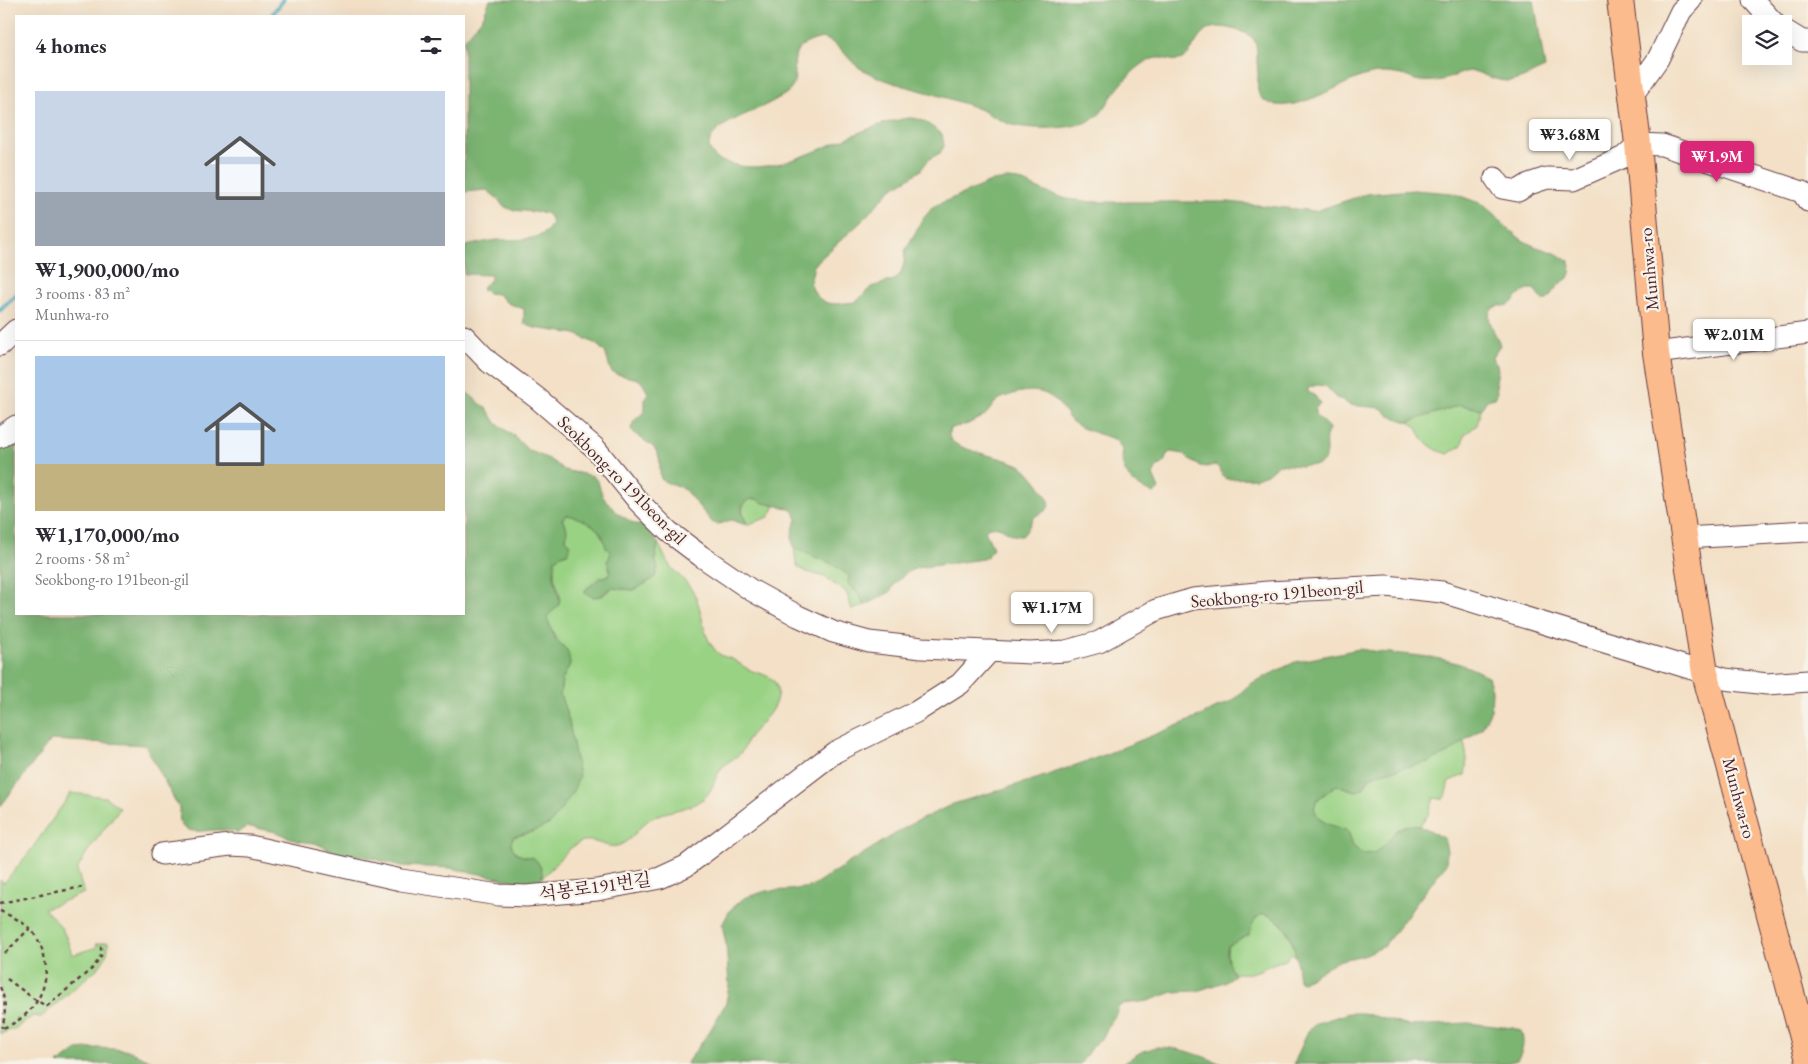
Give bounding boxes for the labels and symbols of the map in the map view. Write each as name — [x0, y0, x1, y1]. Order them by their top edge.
pin: ₩3.68M — [1529, 119, 1611, 161]
pin: ₩1.9M — [1682, 140, 1752, 183]
street label: Munhwa-ro — [1633, 227, 1664, 311]
pin: ₩2.01M — [1693, 318, 1775, 361]
street label: Seokbong-ro 191beon-gil — [553, 410, 692, 549]
street label: Seokbong-ro 191beon-gil — [1190, 574, 1364, 613]
pin: ₩1.17M — [1011, 592, 1093, 634]
street label: Munhwa-ro — [1718, 755, 1761, 841]
street label: 석봉로191번길 — [537, 867, 652, 906]

